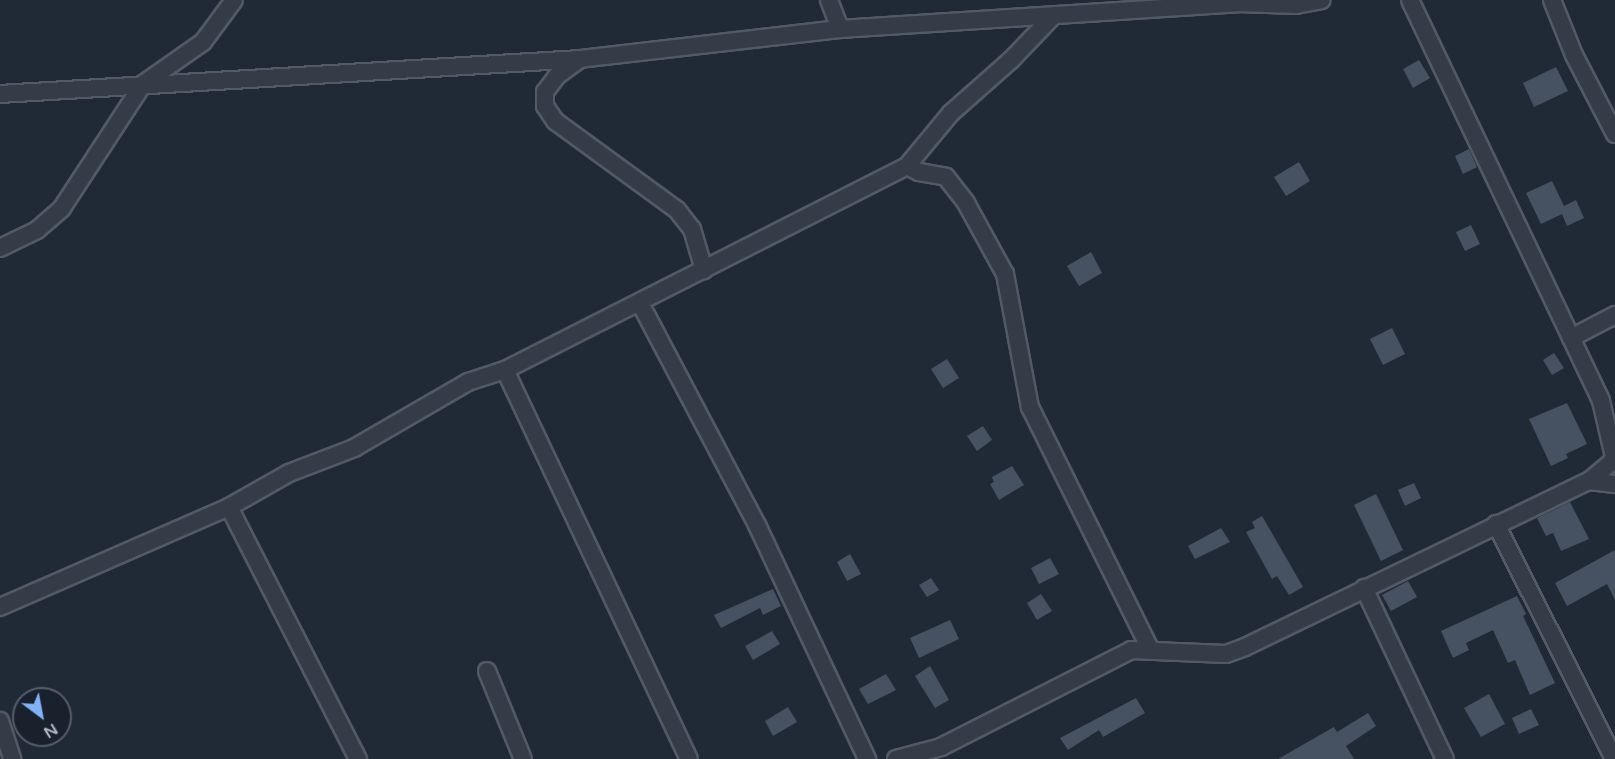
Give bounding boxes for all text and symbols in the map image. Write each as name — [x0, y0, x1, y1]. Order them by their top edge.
north arrow — [12, 687, 72, 747]
text: N — [40, 719, 61, 742]

